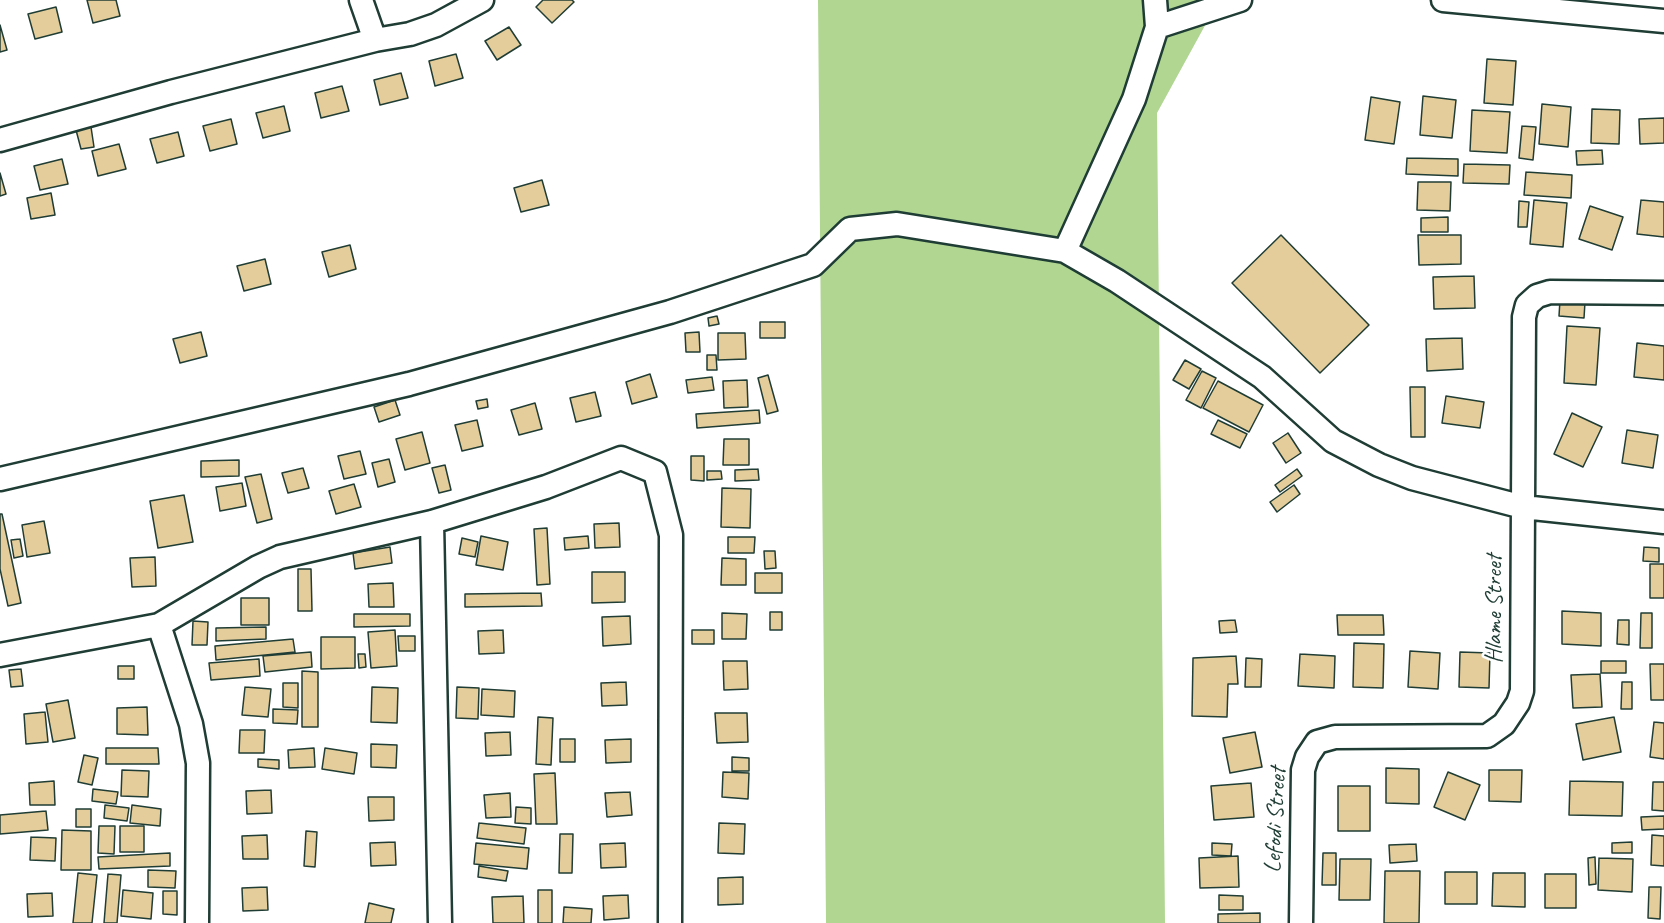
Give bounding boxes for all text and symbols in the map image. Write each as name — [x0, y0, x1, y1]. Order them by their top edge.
street label: Hlame Street — [1481, 555, 1509, 663]
street label: Lefodi Street — [1259, 767, 1293, 873]

